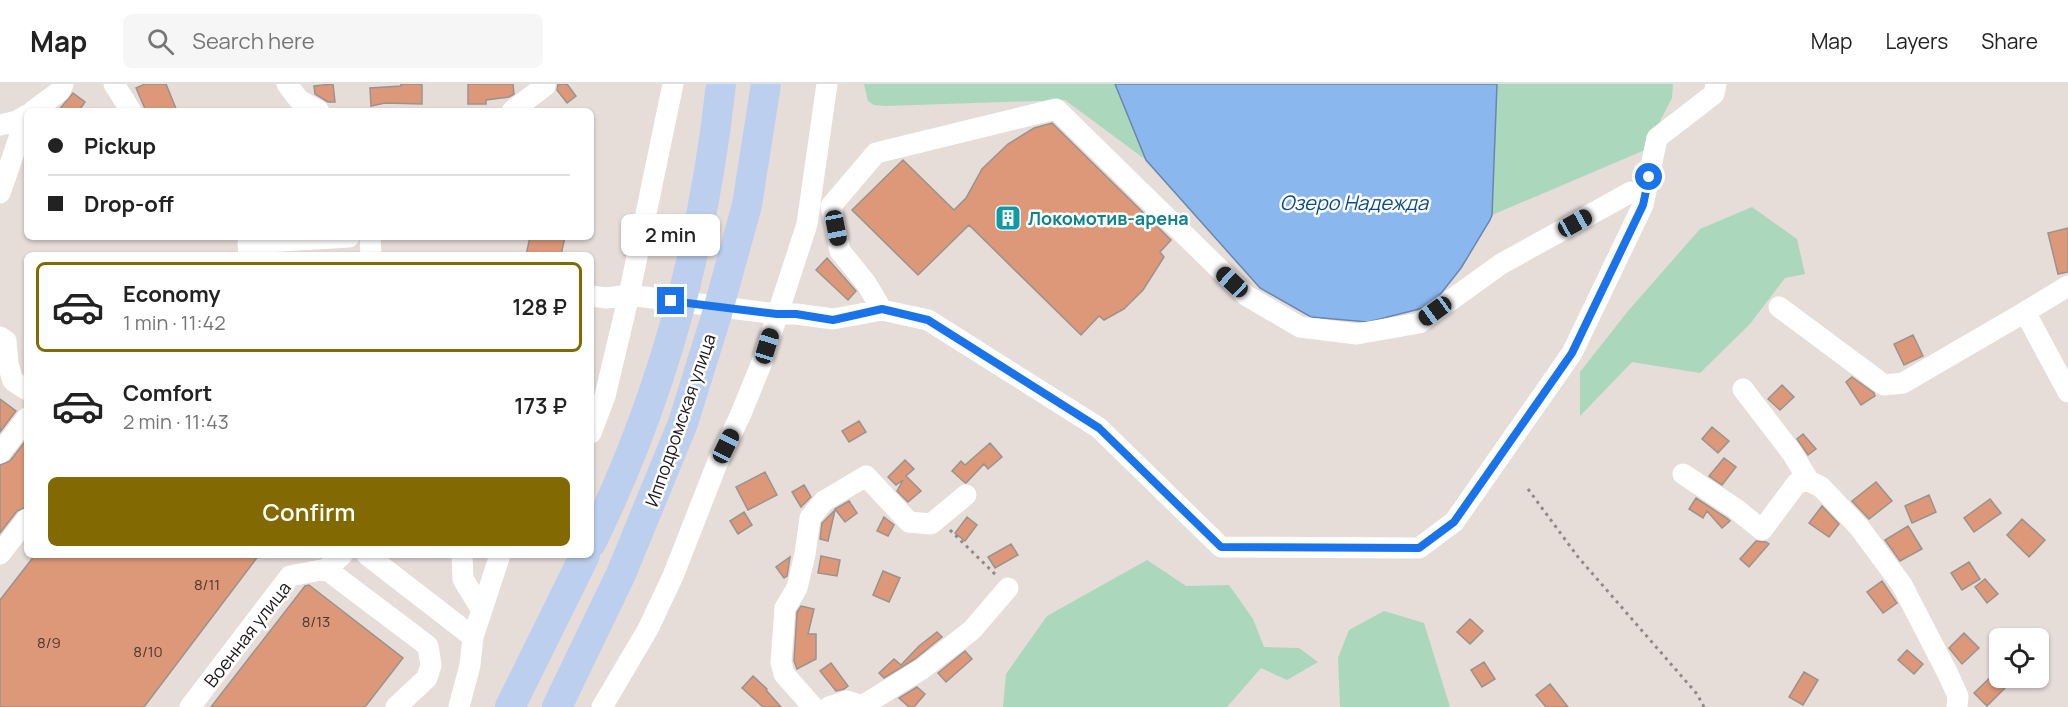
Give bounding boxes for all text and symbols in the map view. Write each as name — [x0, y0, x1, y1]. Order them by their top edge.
search box — [123, 14, 543, 68]
text: Map — [30, 22, 87, 60]
icon: search — [144, 25, 177, 58]
text: Search here — [192, 26, 315, 56]
text: Map — [1811, 27, 1852, 55]
text: Layers — [1885, 27, 1948, 55]
text: Share — [1981, 27, 2038, 55]
text: Pickup — [84, 131, 156, 161]
route start — [1635, 163, 1662, 190]
text: Drop-off — [84, 189, 174, 219]
water label: Озеро Надежда — [1280, 189, 1429, 216]
building icon: Локомотив-арена — [993, 203, 1023, 233]
place label: Локомотив-арена — [1028, 206, 1189, 230]
car — [1555, 206, 1595, 240]
car — [824, 209, 848, 247]
callout: 2 min — [622, 214, 720, 256]
text: 2 min — [645, 221, 696, 248]
car — [1213, 263, 1251, 301]
text: Economy — [123, 279, 221, 309]
icon: car — [51, 280, 105, 334]
route end — [657, 287, 684, 314]
text: 128 ₽ — [512, 292, 567, 322]
car — [1415, 293, 1455, 329]
text: 1 min · 11:42 — [123, 309, 226, 336]
car — [753, 326, 781, 366]
street label: Ипподромская улица — [639, 330, 721, 510]
text: Comfort — [123, 378, 212, 408]
icon: car — [51, 379, 105, 433]
text: 173 ₽ — [514, 391, 567, 421]
text: 2 min · 11:43 — [123, 408, 229, 435]
car — [710, 426, 742, 466]
button: Confirm — [48, 477, 570, 546]
house number: 8/11 — [194, 574, 220, 595]
street label: Военная улица — [198, 576, 296, 692]
house number: 8/13 — [302, 611, 330, 632]
map controls — [1989, 628, 2049, 688]
button: locate — [1989, 628, 2049, 688]
house number: 8/9 — [37, 632, 61, 653]
house number: 8/10 — [133, 641, 163, 662]

